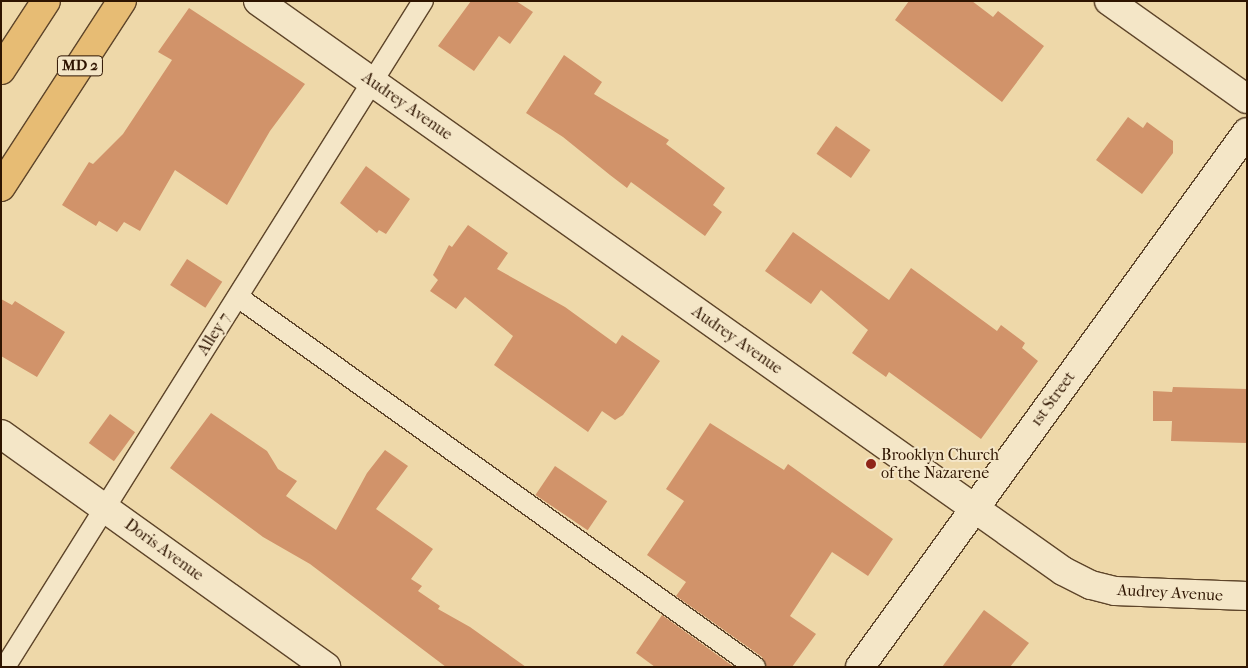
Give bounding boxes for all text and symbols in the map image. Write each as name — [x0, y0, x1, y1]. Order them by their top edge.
road number: MD 2 — [56, 54, 104, 78]
street label: Audrey Avenue — [358, 68, 456, 144]
street label: Audrey Avenue — [688, 302, 786, 378]
street label: Alley 7 — [194, 309, 234, 359]
street label: 1st Street — [1027, 368, 1079, 430]
place label: Brooklyn Church of the Nazarene — [881, 445, 999, 483]
marker: Brooklyn Church of the Nazarene — [865, 458, 877, 470]
street label: Doris Avenue — [121, 515, 207, 585]
street label: Audrey Avenue — [1117, 581, 1223, 605]

